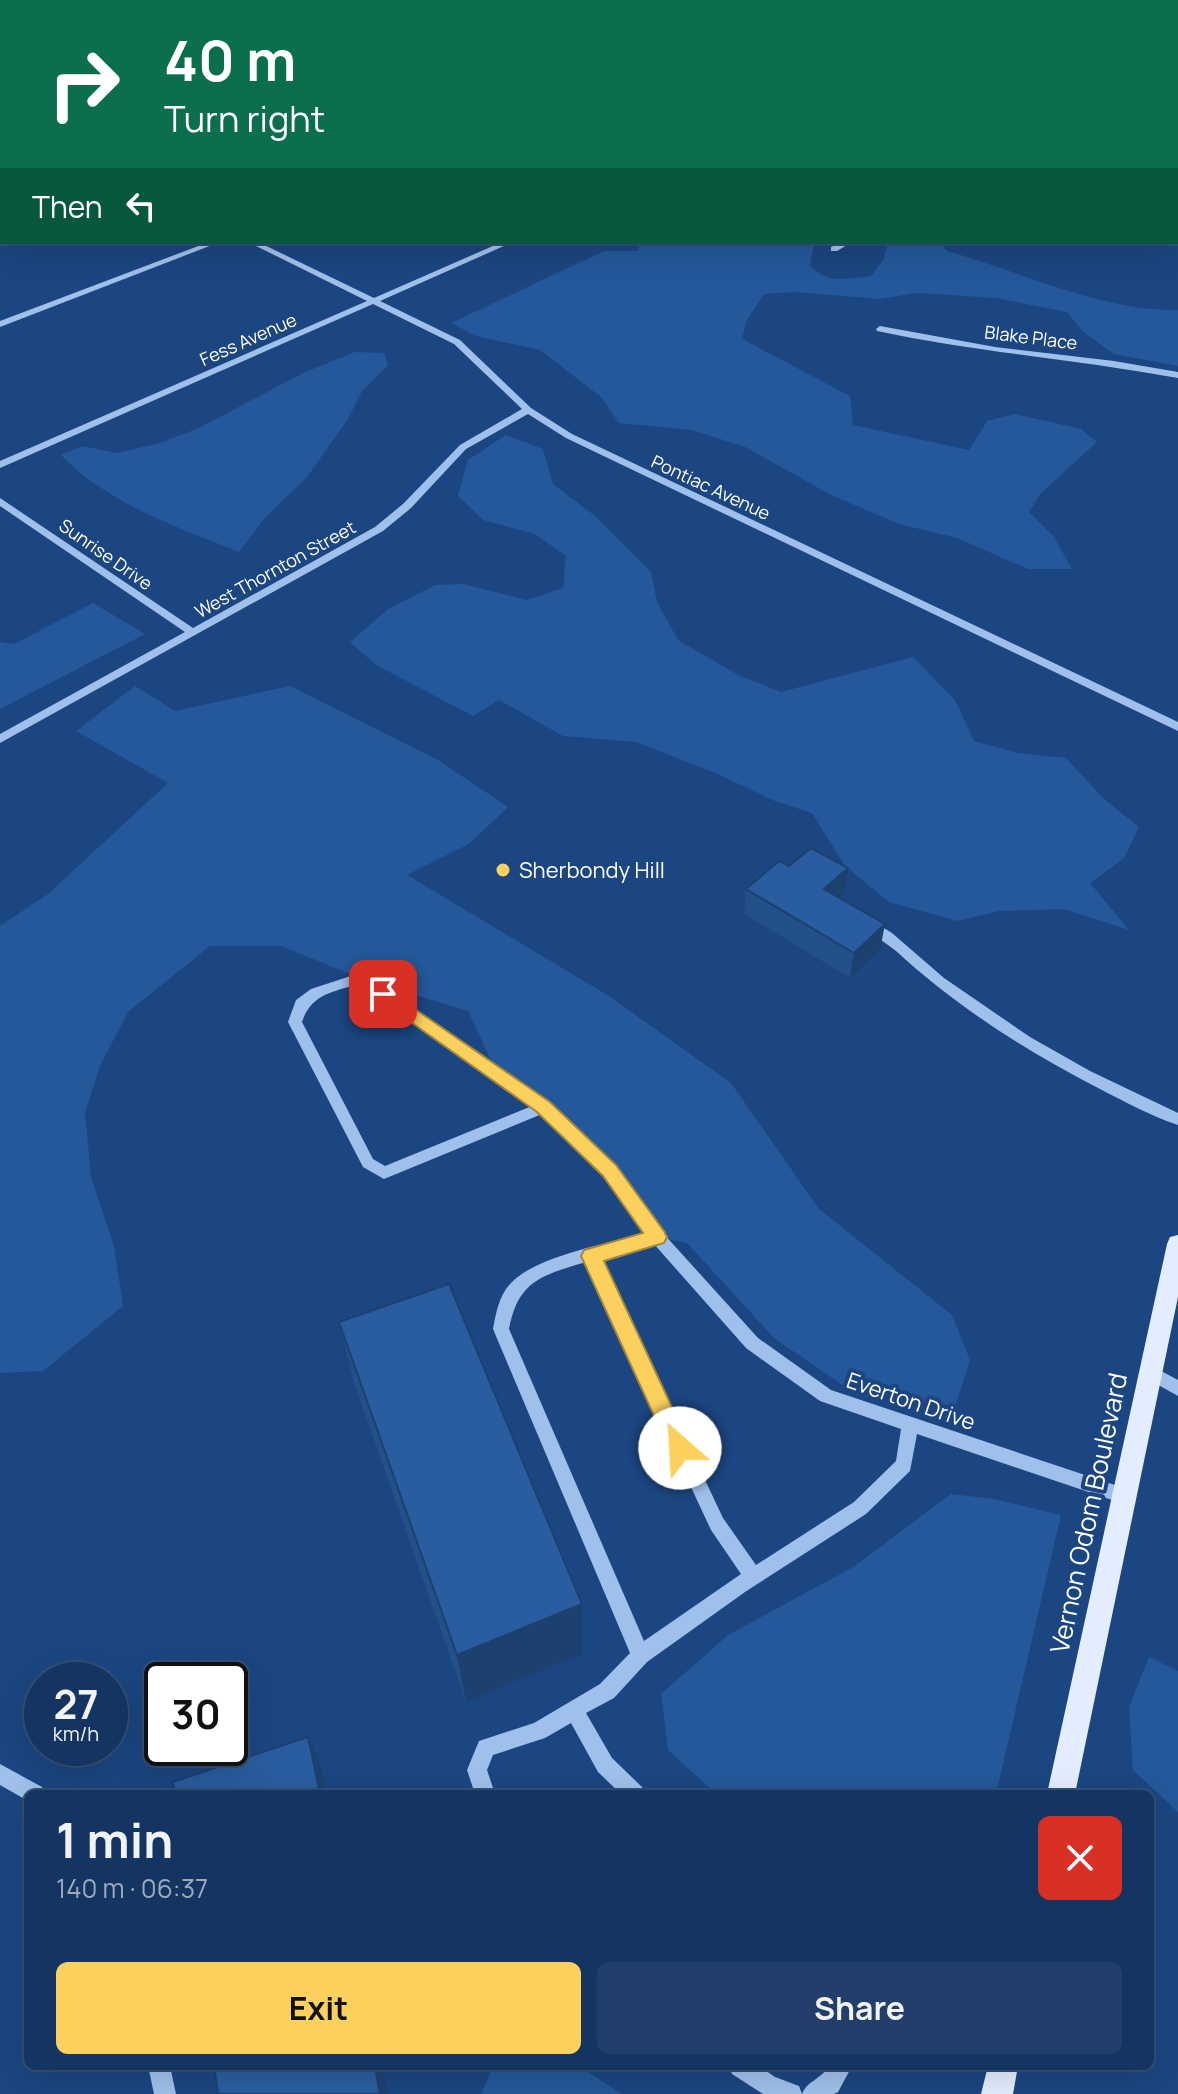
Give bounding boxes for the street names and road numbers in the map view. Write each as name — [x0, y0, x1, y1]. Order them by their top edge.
street label: Fess Avenue — [196, 307, 300, 371]
street label: Blake Place — [983, 319, 1079, 355]
street label: Pontiac Avenue — [648, 449, 774, 525]
street label: Sunrise Drive — [55, 513, 157, 595]
street label: West Thornton Street — [190, 515, 360, 623]
street label: Everton Drive — [843, 1365, 980, 1437]
street label: Vernon Odom Boulevard — [1041, 1369, 1135, 1657]

